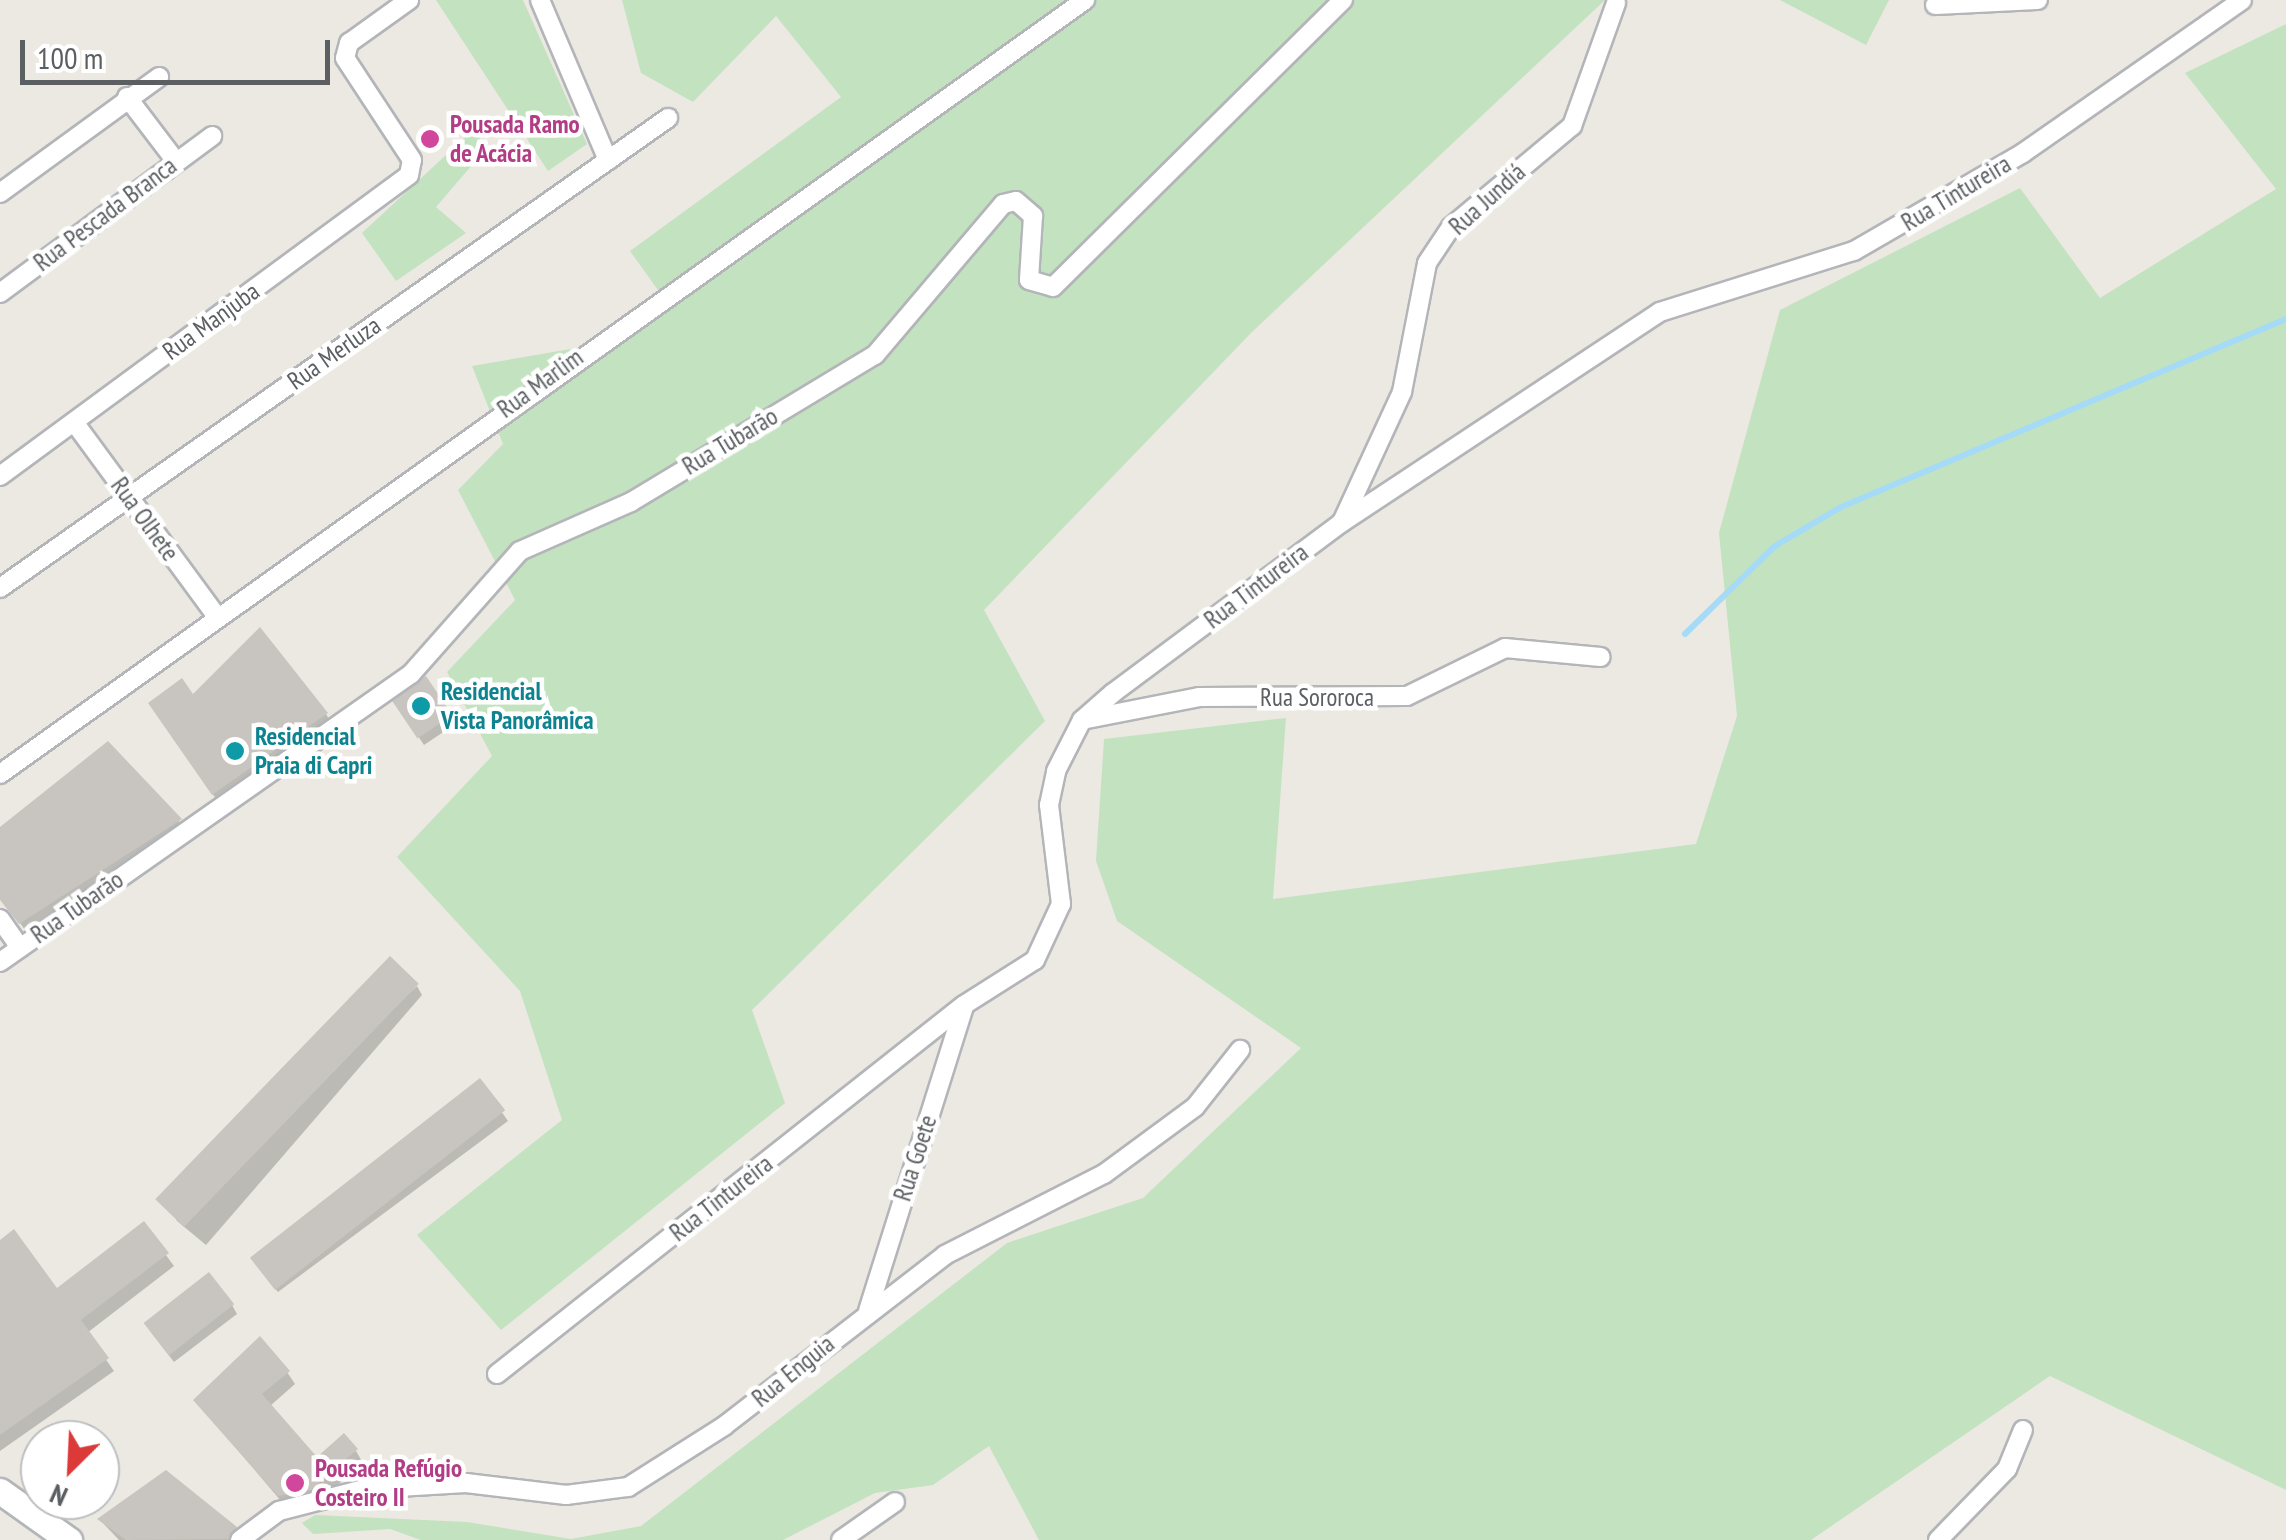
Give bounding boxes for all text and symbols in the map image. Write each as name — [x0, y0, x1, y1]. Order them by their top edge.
scale bar — [25, 20, 335, 82]
text: 100 m — [37, 38, 103, 77]
place label: Pousada Ramo de Acácia — [450, 110, 580, 169]
marker: Pousada Ramo de Acácia — [419, 128, 441, 150]
street label: Rua Tintureira — [1896, 148, 2016, 238]
street label: Rua Pescada Branca — [28, 151, 182, 277]
street label: Rua Jundiá — [1443, 157, 1531, 241]
street label: Rua Manjuba — [157, 276, 265, 366]
street label: Rua Merluza — [282, 310, 386, 396]
street label: Rua Marlim — [491, 342, 589, 424]
street label: Rua Tubarão — [677, 401, 783, 481]
street label: Rua Olhete — [105, 471, 185, 567]
street label: Rua Tintureira — [1198, 537, 1314, 635]
place label: Residencial Vista Panorâmica — [441, 677, 594, 736]
street label: Rua Sororoca — [1260, 682, 1374, 712]
marker: Residencial Vista Panorâmica — [410, 695, 432, 717]
place label: Residencial Praia di Capri — [255, 722, 373, 781]
marker: Residencial Praia di Capri — [224, 740, 246, 762]
street label: Rua Tubarão — [25, 864, 129, 950]
street label: Rua Goete — [887, 1111, 943, 1205]
street label: Rua Tintureira — [663, 1148, 779, 1248]
street label: Rua Enguia — [746, 1329, 840, 1413]
north arrow — [20, 1420, 120, 1520]
place label: Pousada Refúgio Costeiro II — [315, 1454, 462, 1513]
marker: Pousada Refúgio Costeiro II — [284, 1472, 306, 1494]
text: N — [44, 1476, 73, 1516]

